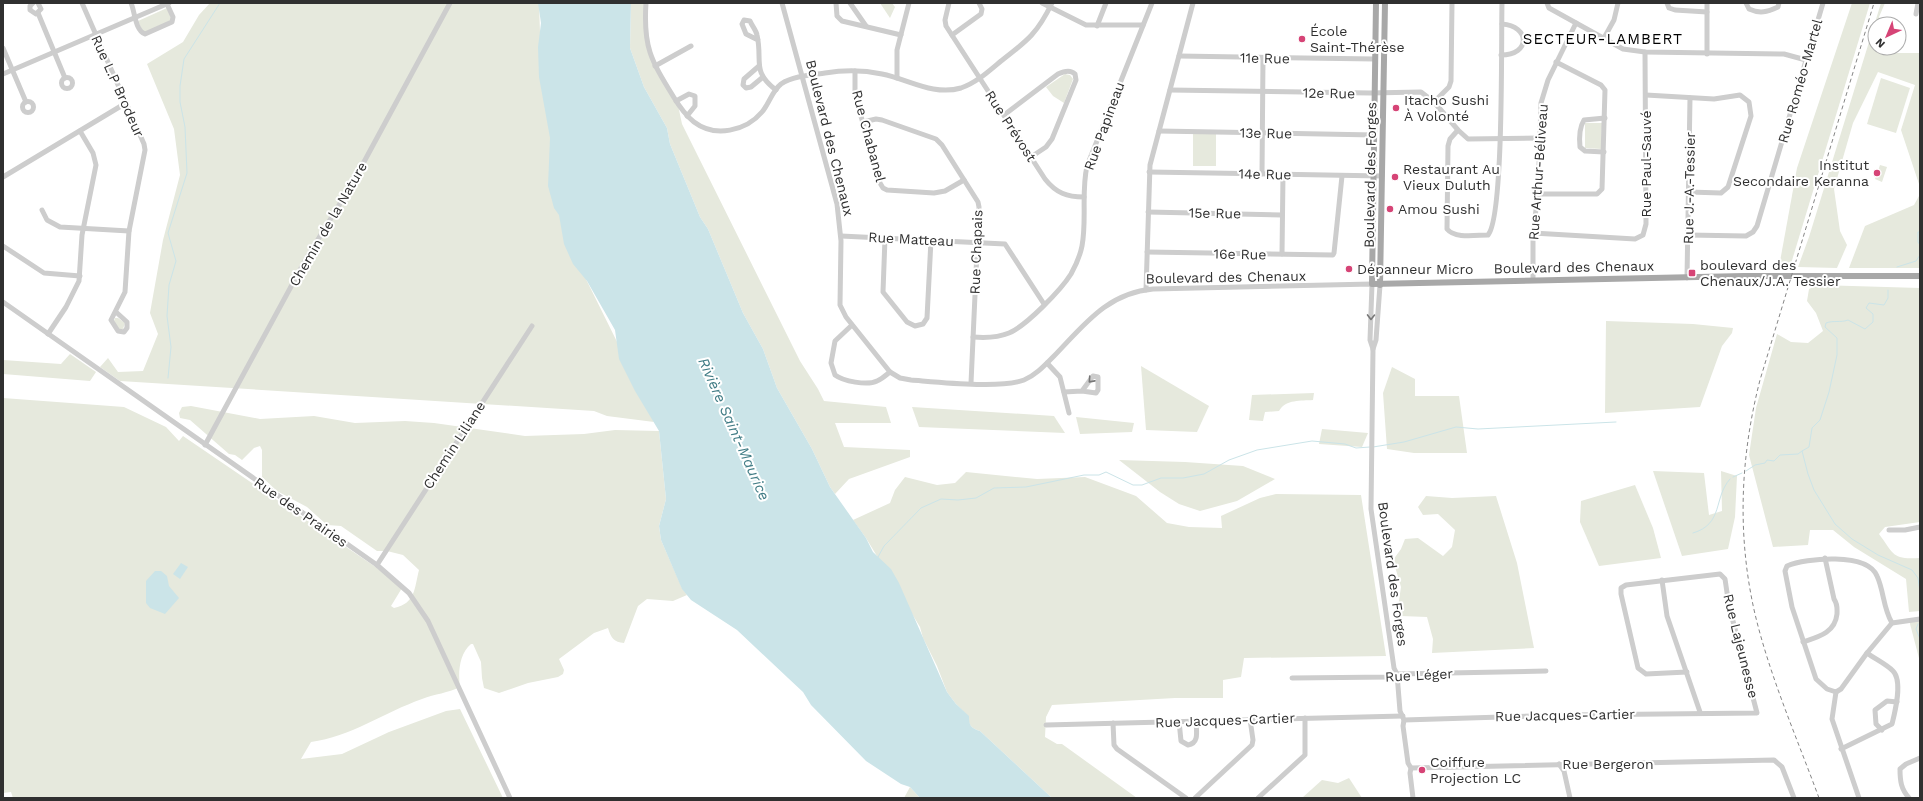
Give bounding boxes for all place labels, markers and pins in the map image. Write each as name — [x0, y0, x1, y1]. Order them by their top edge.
place label: École Saint-Thérèse — [1310, 23, 1405, 55]
marker: École Saint-Thérèse — [1297, 34, 1307, 44]
place label: Itacho Sushi À Volonté — [1404, 92, 1489, 124]
marker: Itacho Sushi À Volonté — [1391, 103, 1401, 113]
place label: Institut Secondaire Keranna — [1733, 157, 1869, 189]
place label: Restaurant Au Vieux Duluth — [1403, 161, 1500, 193]
marker: Institut Secondaire Keranna — [1872, 168, 1882, 178]
marker: Restaurant Au Vieux Duluth — [1390, 172, 1400, 182]
place label: Amou Sushi — [1398, 201, 1480, 217]
marker: Amou Sushi — [1385, 204, 1395, 214]
place label: boulevard des Chenaux/J.A. Tessier — [1700, 257, 1841, 289]
place label: Dépanneur Micro — [1357, 261, 1474, 277]
marker: Dépanneur Micro — [1344, 264, 1354, 274]
marker: boulevard des Chenaux/J.A. Tessier — [1687, 268, 1697, 278]
place label: Coiffure Projection LC — [1430, 754, 1521, 786]
marker: Coiffure Projection LC — [1417, 765, 1427, 775]

